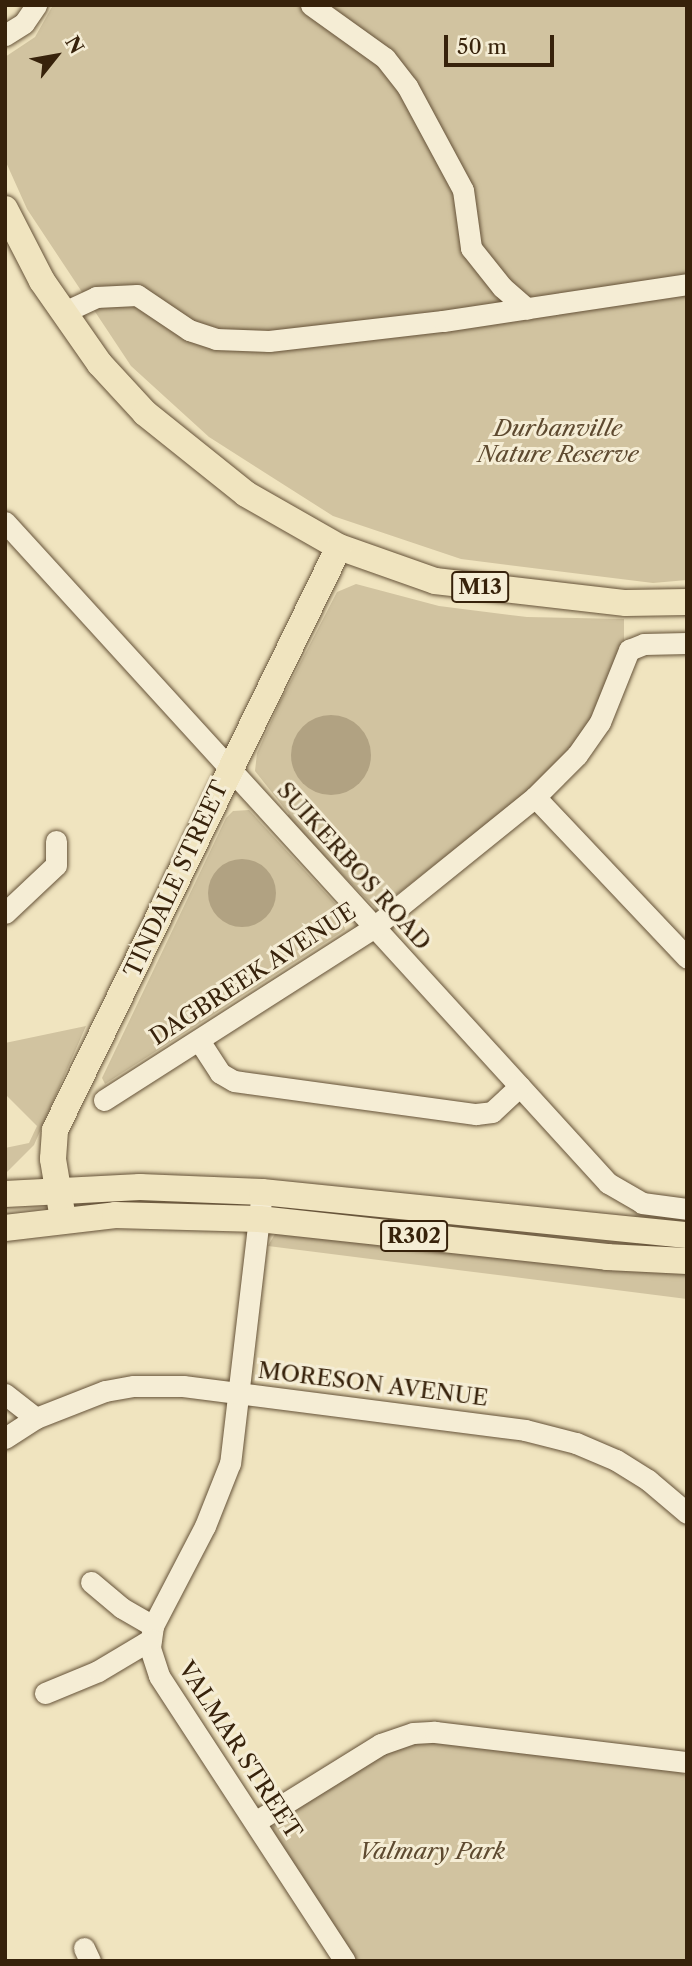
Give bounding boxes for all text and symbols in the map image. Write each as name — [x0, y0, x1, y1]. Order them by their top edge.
north arrow — [21, 21, 91, 91]
scale bar — [447, 21, 557, 65]
text: N — [60, 32, 89, 58]
text: 50 m — [457, 34, 507, 59]
park label: Durbanville Nature Reserve — [477, 414, 639, 468]
road number: M13 — [450, 570, 510, 604]
street label: TINDALE STREET — [118, 776, 234, 982]
street label: SUIKERBOS ROAD — [271, 776, 437, 956]
street label: DAGBREEK AVENUE — [144, 897, 362, 1051]
road number: R302 — [379, 1218, 449, 1254]
street label: MORESON AVENUE — [256, 1356, 490, 1412]
street label: VALMAR STREET — [172, 1656, 308, 1844]
park label: Valmary Park — [359, 1837, 505, 1865]

